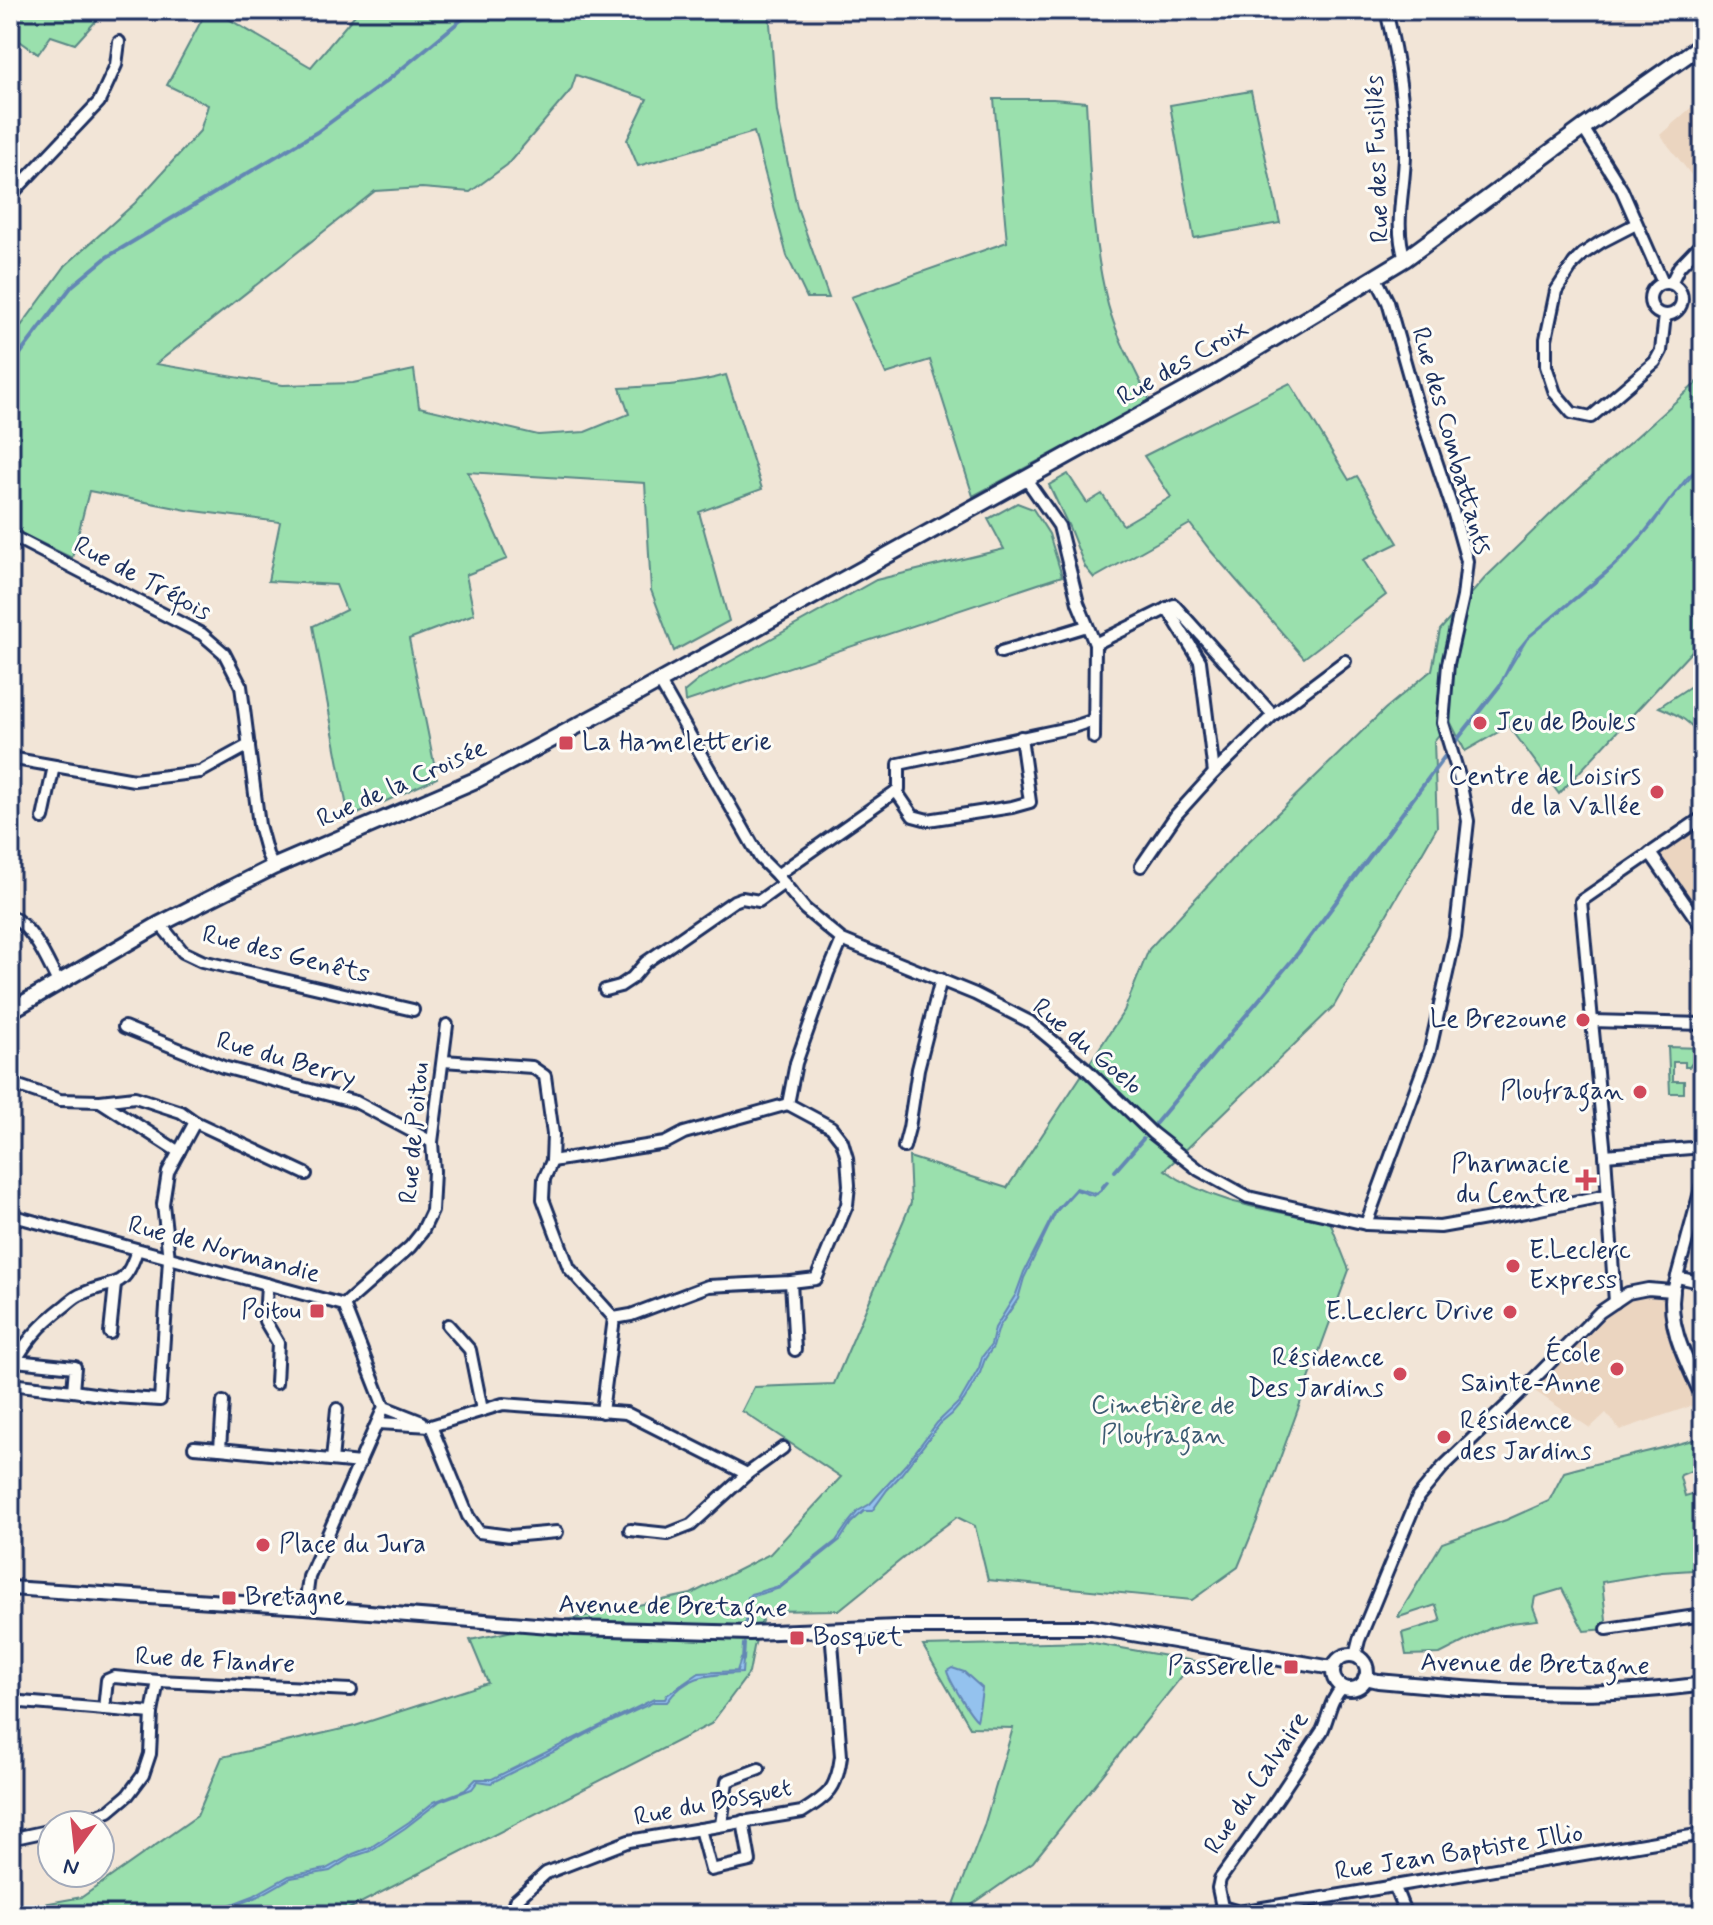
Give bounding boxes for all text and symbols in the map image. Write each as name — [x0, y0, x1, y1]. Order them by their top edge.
street label: Rue des Fusillés — [1358, 75, 1398, 243]
street label: Rue des Croix — [1111, 312, 1255, 414]
street label: Rue des Combattants — [1402, 323, 1500, 559]
street label: Rue de Tréfois — [66, 528, 217, 631]
place label: Jeu de Boules — [1496, 706, 1636, 740]
marker: Jeu de Boules — [1471, 714, 1489, 732]
place label: La Hameletterie — [582, 726, 772, 760]
street label: Rue de la Croisée — [312, 731, 493, 837]
marker: La Hameletterie — [557, 734, 575, 752]
place label: Centre de Loisirs de la Vallée — [1449, 760, 1641, 824]
marker: Centre de Loisirs de la Vallée — [1648, 783, 1666, 801]
street label: Rue des Genêts — [199, 918, 373, 992]
street label: Rue du Goelo — [1025, 991, 1149, 1103]
place label: Le Brezoune — [1430, 1003, 1567, 1037]
marker: Le Brezoune — [1574, 1011, 1592, 1029]
street label: Rue du Berry — [212, 1024, 360, 1096]
street label: Rue de Poitou — [392, 1061, 438, 1205]
place label: Ploufragan — [1500, 1075, 1624, 1112]
marker: Ploufragan — [1631, 1083, 1649, 1101]
place label: Pharmacie du Centre — [1451, 1148, 1570, 1212]
marker: Pharmacie du Centre — [1577, 1171, 1595, 1189]
street label: Rue de Normandie — [124, 1208, 324, 1292]
place label: E.Leclerc Express — [1529, 1234, 1631, 1298]
marker: E.Leclerc Express — [1504, 1257, 1522, 1275]
place label: Poitou — [241, 1294, 301, 1328]
place label: E.Leclerc Drive — [1326, 1295, 1494, 1329]
marker: Poitou — [308, 1302, 326, 1320]
marker: E.Leclerc Drive — [1501, 1303, 1519, 1321]
place label: École Sainte-Anne — [1461, 1335, 1601, 1401]
place label: Résidence Des Jardins — [1248, 1342, 1384, 1406]
marker: École Sainte-Anne — [1608, 1360, 1626, 1378]
marker: Résidence Des Jardins — [1391, 1365, 1409, 1383]
park label: Cimetière de Ploufragan — [1091, 1389, 1235, 1456]
place label: Résidence des Jardins — [1460, 1405, 1592, 1469]
marker: Résidence des Jardins — [1435, 1428, 1453, 1446]
place label: Place du Jura — [279, 1528, 426, 1562]
marker: Place du Jura — [254, 1536, 272, 1554]
place label: Bretagne — [245, 1581, 345, 1615]
street label: Avenue de Bretagne — [558, 1588, 788, 1629]
marker: Bretagne — [220, 1589, 238, 1607]
place label: Bosquet — [813, 1621, 903, 1655]
marker: Bosquet — [788, 1629, 806, 1647]
street label: Rue de Flandre — [134, 1640, 296, 1682]
street label: Avenue de Bretagne — [1420, 1646, 1650, 1687]
place label: Passerelle — [1167, 1650, 1275, 1684]
marker: Passerelle — [1282, 1658, 1300, 1676]
street label: Rue du Calvaire — [1197, 1705, 1318, 1861]
street label: Rue du Bosquet — [631, 1771, 795, 1835]
north arrow — [36, 1809, 116, 1889]
street label: Rue Jean Baptiste Illio — [1333, 1817, 1585, 1889]
text: N — [61, 1851, 82, 1882]

